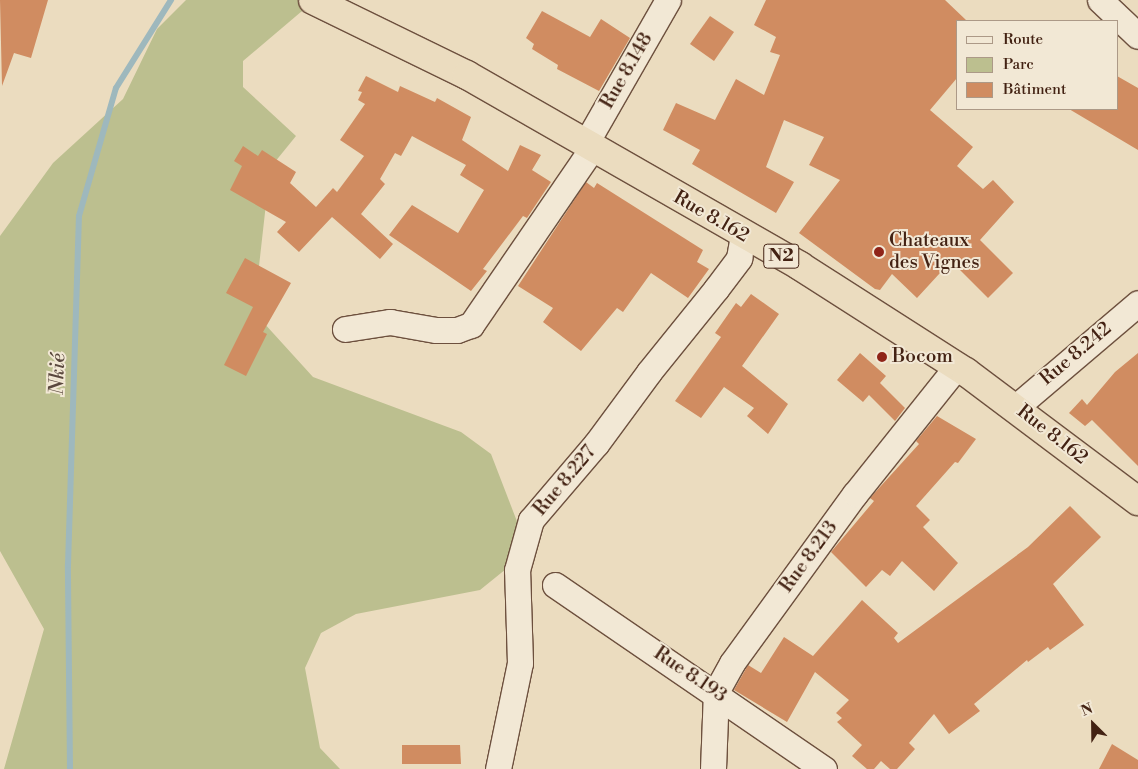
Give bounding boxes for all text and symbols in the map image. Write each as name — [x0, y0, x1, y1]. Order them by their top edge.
legend — [956, 20, 1118, 110]
street label: Rue 8.148 — [596, 29, 658, 113]
text: Route — [1003, 30, 1043, 49]
text: Parc — [1003, 55, 1034, 74]
text: Bâtiment — [1003, 80, 1066, 99]
street label: Rue 8.162 — [669, 186, 753, 248]
place label: Chateaux des Vignes — [889, 230, 979, 274]
road number: N2 — [762, 240, 800, 272]
marker: Chateaux des Vignes — [873, 246, 885, 258]
street label: Rue 8.242 — [1036, 317, 1116, 391]
place label: Bocom — [892, 346, 953, 368]
marker: Bocom — [876, 351, 888, 363]
water label: Nkié — [45, 353, 71, 395]
street label: Rue 8.162 — [1012, 400, 1092, 470]
street label: Rue 8.227 — [529, 441, 601, 521]
street label: Rue 8.213 — [775, 517, 843, 597]
street label: Rue 8.193 — [649, 642, 731, 708]
north arrow — [1068, 699, 1118, 749]
text: N — [1079, 700, 1096, 721]

